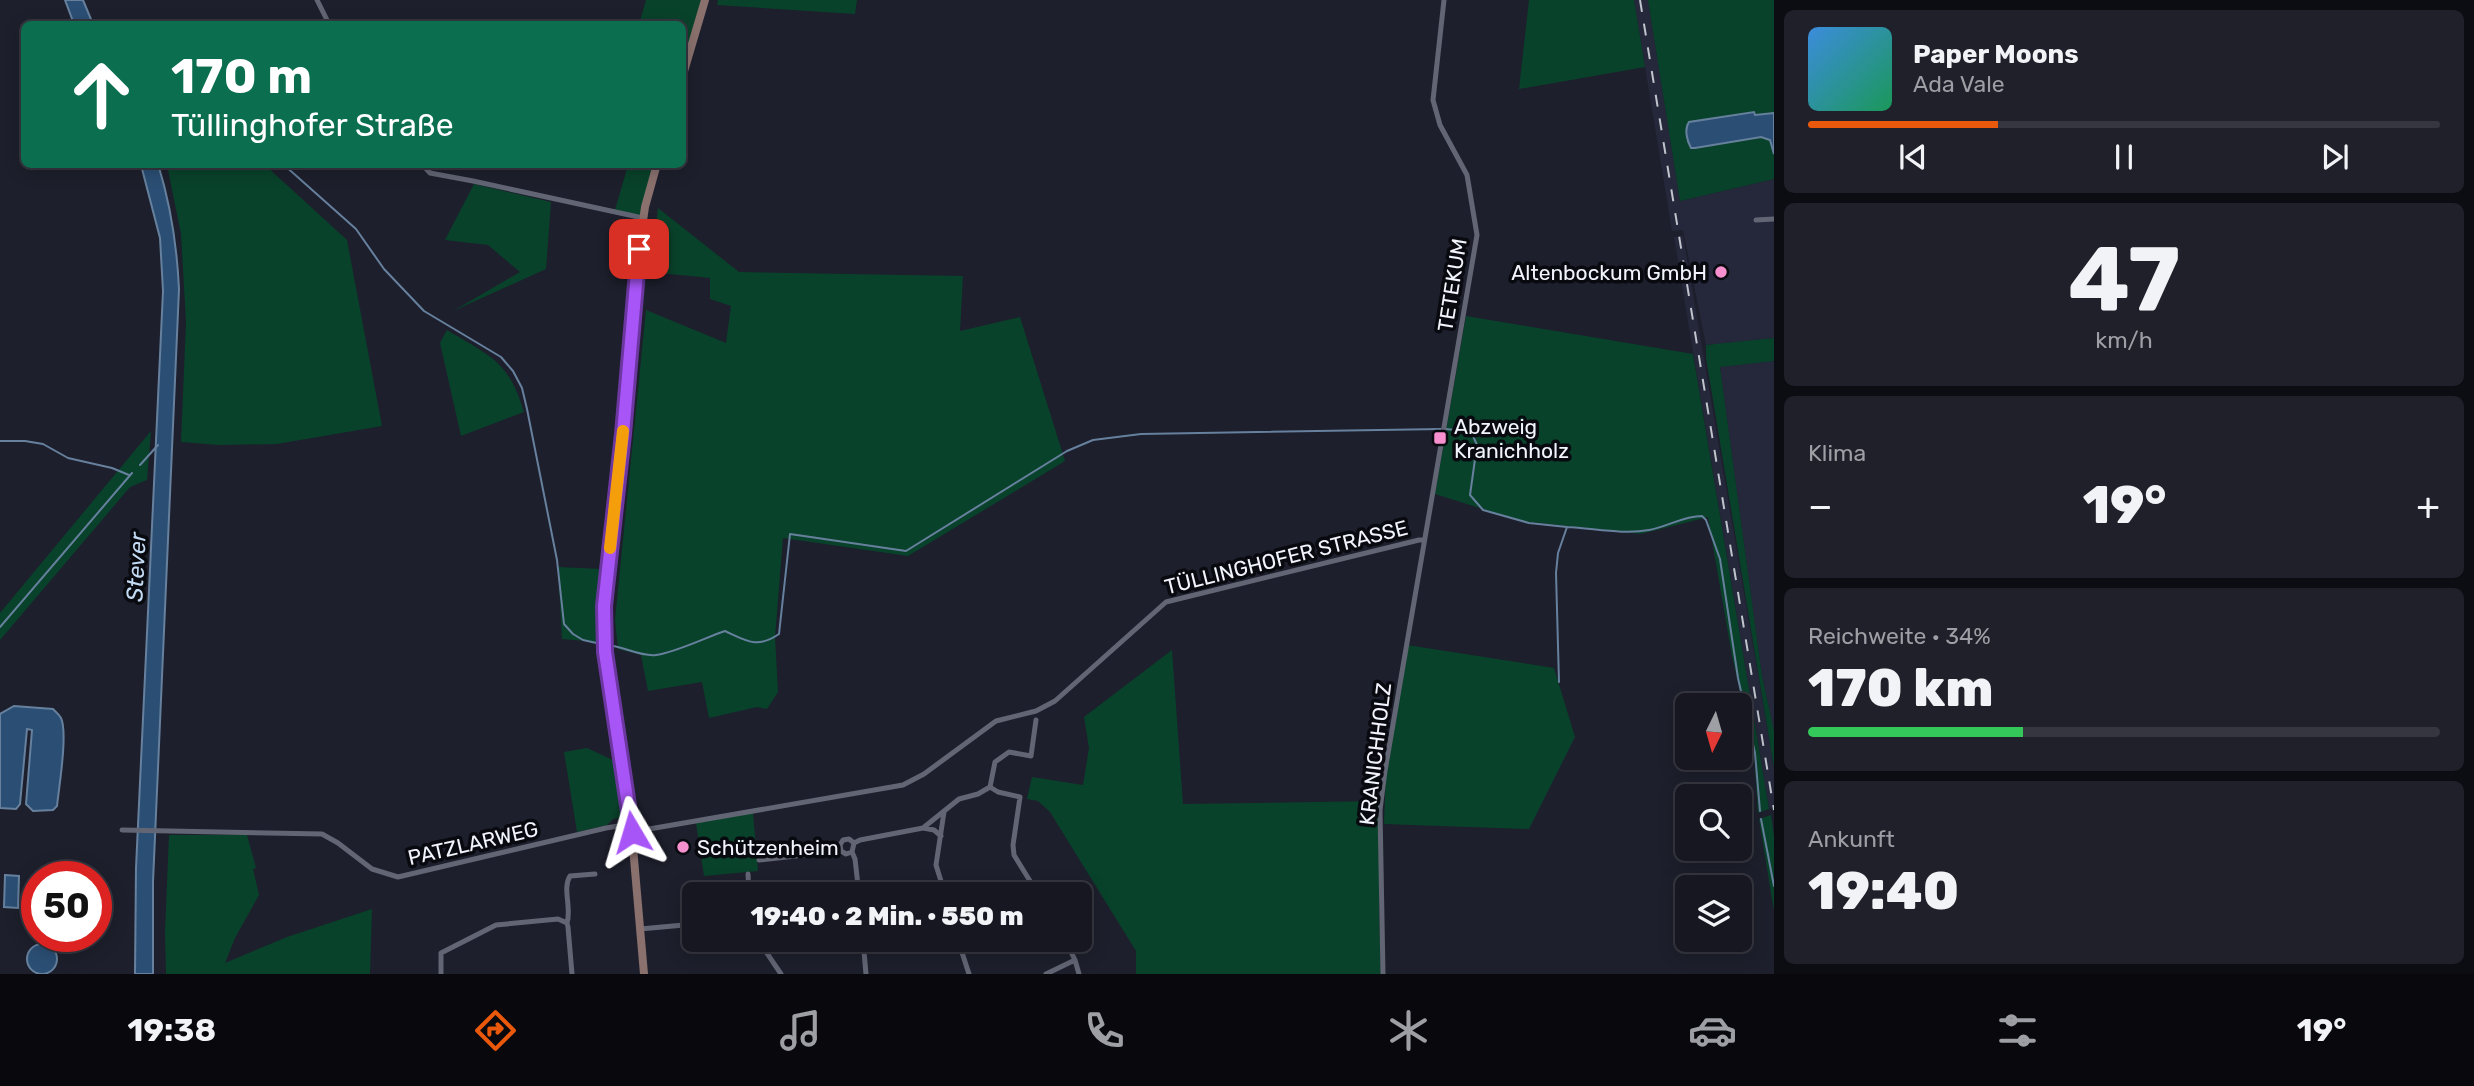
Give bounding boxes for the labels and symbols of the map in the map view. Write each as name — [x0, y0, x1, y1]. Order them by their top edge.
pin — [609, 219, 669, 279]
street label: TETEKUM — [1432, 237, 1472, 333]
place label: Altenbockum GmbH — [1511, 260, 1707, 285]
marker: Altenbockum GmbH — [1713, 264, 1729, 280]
place label: Abzweig Kranichholz — [1454, 414, 1569, 463]
marker: Abzweig Kranichholz — [1432, 430, 1448, 446]
street label: TÜLLINGHOFER STRASSE — [1162, 515, 1410, 599]
water label: Stever — [120, 530, 152, 602]
street label: KRANICHHOLZ — [1354, 681, 1396, 827]
north arrow — [1675, 693, 1752, 770]
position arrow — [595, 795, 669, 869]
street label: PATZLARWEG — [405, 816, 541, 870]
place label: Schützenheim — [697, 835, 839, 860]
marker: Schützenheim — [675, 839, 691, 855]
speed limit sign: 50 — [21, 861, 112, 952]

